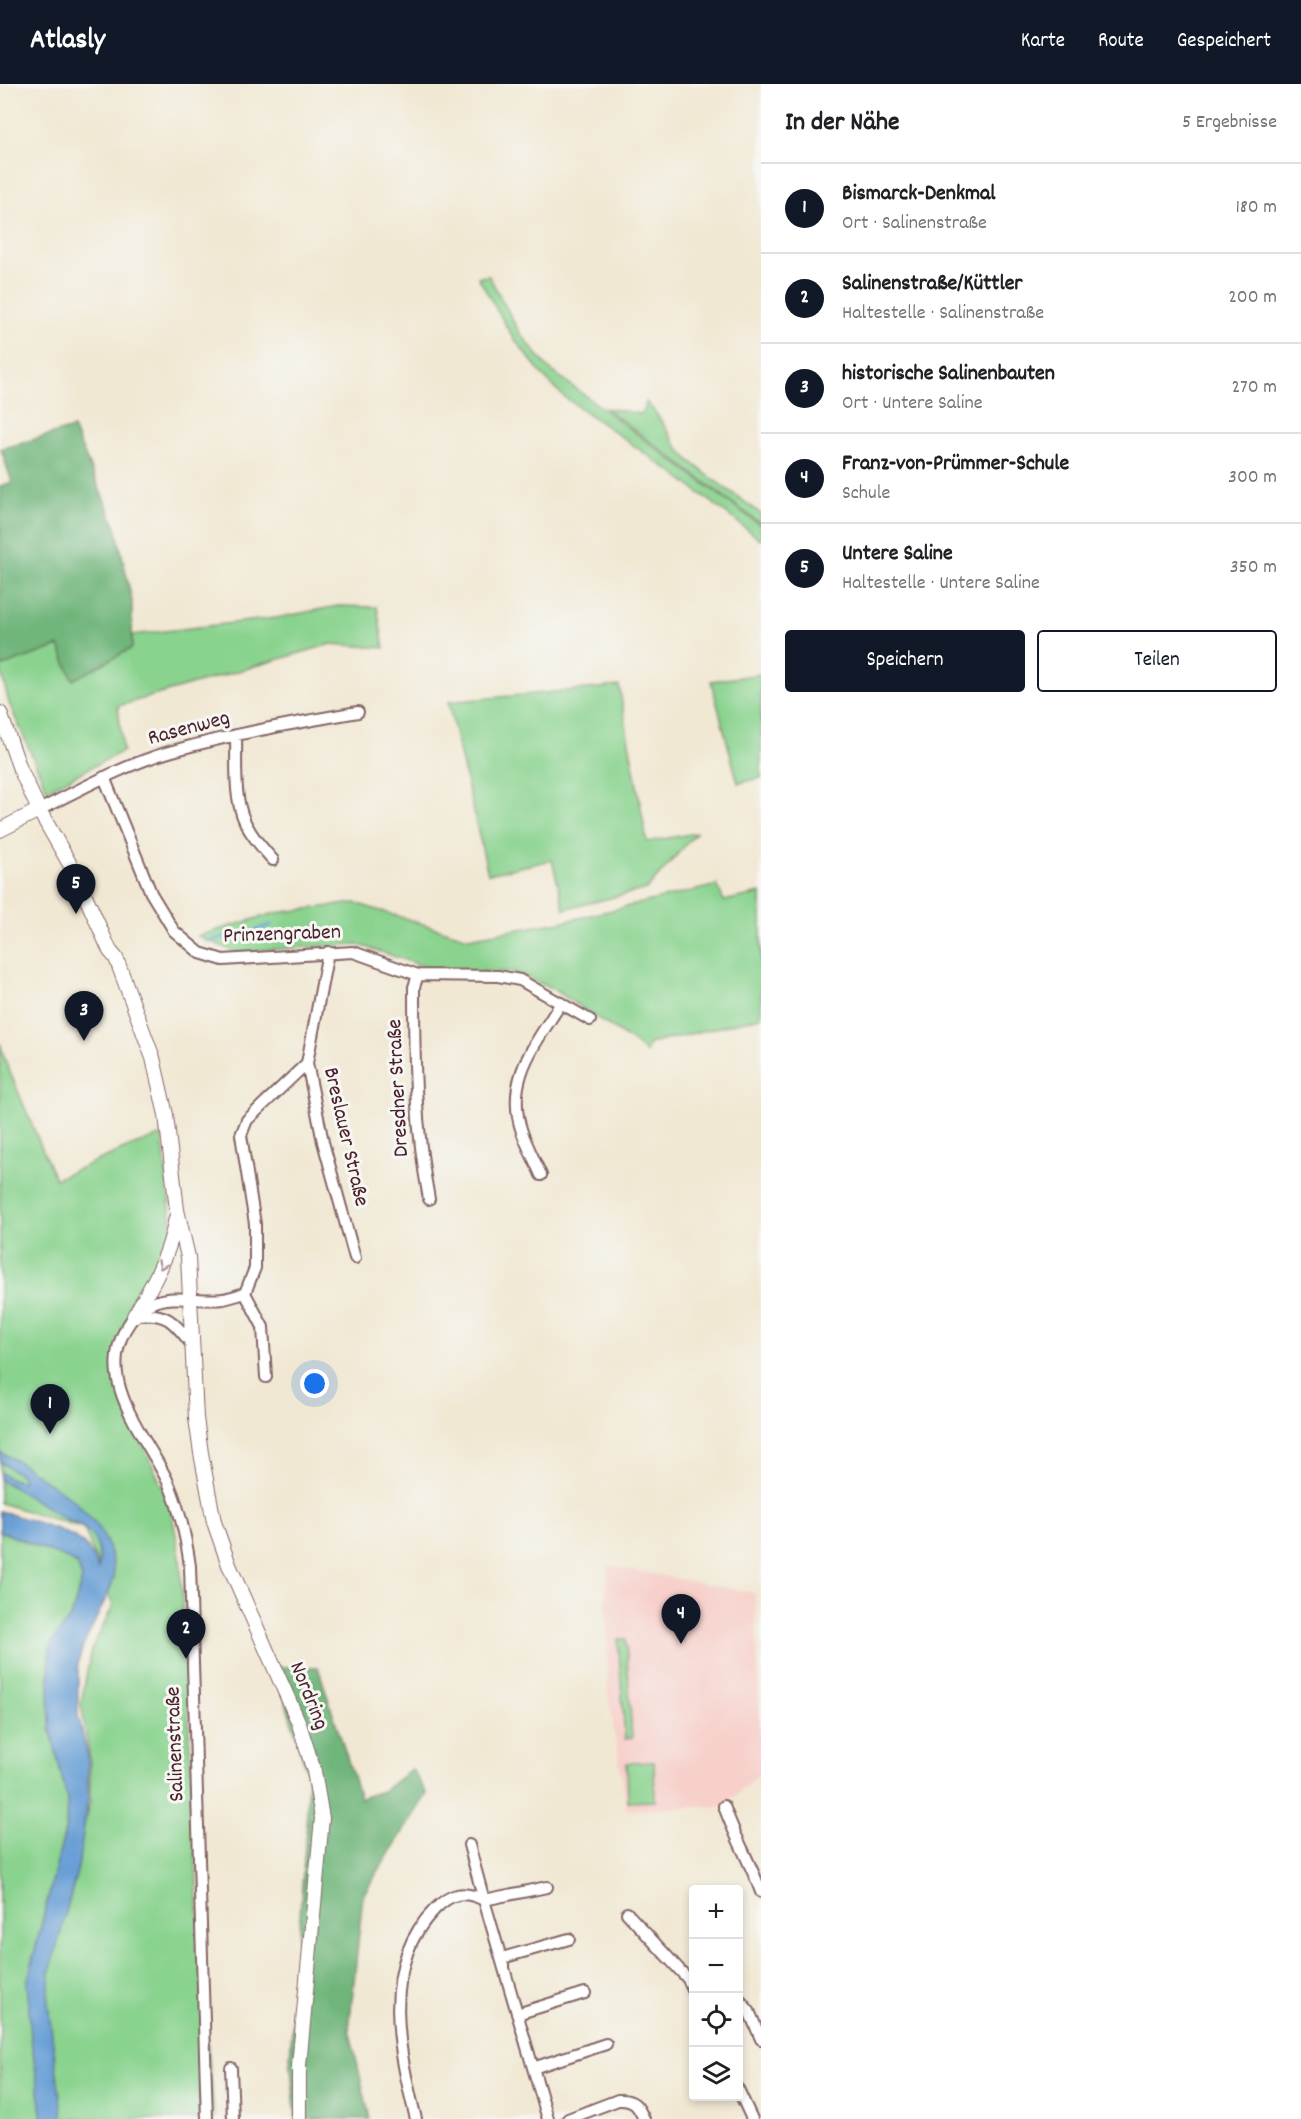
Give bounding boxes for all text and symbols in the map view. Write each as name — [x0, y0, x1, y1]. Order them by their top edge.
text: Atlasly — [30, 22, 105, 62]
text: Karte — [1021, 27, 1065, 57]
text: Route — [1098, 27, 1144, 57]
text: Gespeichert — [1177, 27, 1271, 57]
text: In der Nähe — [785, 105, 899, 142]
text: 5 Ergebnisse — [1182, 109, 1277, 137]
text: Bismarck-Denkmal — [842, 179, 996, 210]
text: 1 — [802, 194, 807, 222]
text: 180 m — [1235, 194, 1277, 222]
text: Ort · Salinenstraße — [842, 210, 987, 238]
text: Salinenstraße/Küttler — [842, 269, 1023, 300]
text: 2 — [800, 284, 809, 312]
text: 200 m — [1228, 284, 1277, 312]
text: Haltestelle · Salinenstraße — [842, 300, 1044, 328]
text: historische Salinenbauten — [842, 359, 1055, 390]
text: 3 — [800, 374, 809, 402]
text: 270 m — [1231, 374, 1277, 402]
text: Ort · Untere Saline — [842, 390, 983, 418]
text: Franz-von-Prümmer-Schule — [842, 449, 1069, 480]
text: 4 — [800, 464, 809, 492]
text: 300 m — [1228, 464, 1277, 492]
text: Schule — [842, 480, 890, 508]
text: Untere Saline — [842, 539, 953, 570]
text: 5 — [800, 554, 809, 582]
text: 350 m — [1230, 554, 1277, 582]
text: Haltestelle · Untere Saline — [842, 570, 1040, 598]
button: Speichern — [785, 630, 1025, 692]
button: Teilen — [1037, 630, 1277, 692]
street label: Rasenweg — [145, 703, 233, 755]
pin: 5 — [56, 864, 96, 914]
street label: Prinzengraben — [222, 917, 342, 953]
pin: 3 — [64, 992, 104, 1041]
street label: Dresdner Straße — [380, 1018, 418, 1158]
street label: Breslauer Straße — [314, 1064, 376, 1210]
one-way arrow — [157, 1259, 169, 1270]
your location — [300, 1369, 329, 1398]
pin: 1 — [31, 1384, 70, 1434]
pin: 4 — [662, 1594, 700, 1644]
pin: 2 — [166, 1610, 206, 1659]
street label: Nordring — [280, 1657, 336, 1735]
street label: Salinenstraße — [158, 1686, 194, 1802]
map controls — [689, 1885, 743, 2101]
button: + — [689, 1885, 743, 1939]
button: − — [689, 1939, 743, 1993]
button: locate — [689, 1993, 743, 2047]
button: layers — [689, 2047, 743, 2101]

